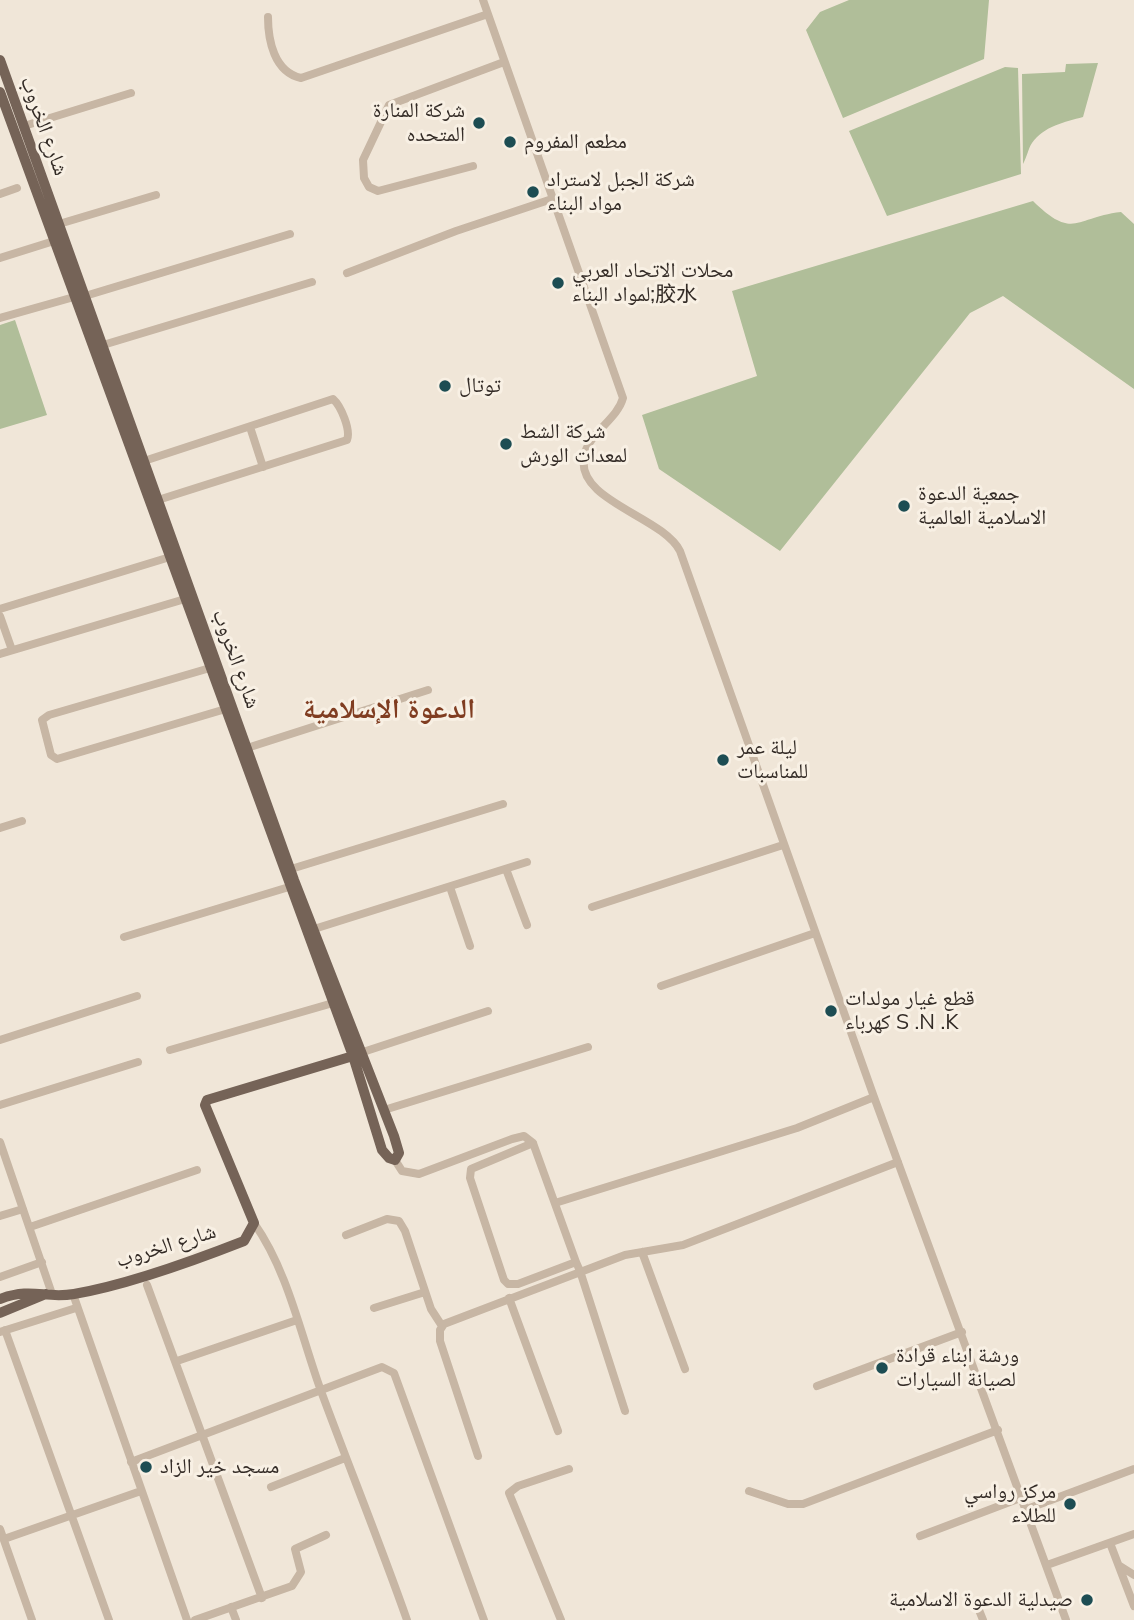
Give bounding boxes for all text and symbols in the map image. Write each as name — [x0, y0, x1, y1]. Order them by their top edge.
street label: شارع الخروب — [14, 73, 74, 179]
place label: شركة المنارة المتحده — [373, 98, 465, 148]
marker: شركة المنارة المتحده — [471, 115, 487, 131]
place label: مطعم المفروم — [524, 129, 627, 155]
marker: مطعم المفروم — [502, 134, 518, 150]
place label: شركة الجبل لاستراد مواد البناء — [547, 167, 695, 217]
marker: شركة الجبل لاستراد مواد البناء — [525, 184, 541, 200]
place label: محلات الاتحاد العربي لمواد البناء;胶水 — [572, 258, 733, 308]
marker: محلات الاتحاد العربي لمواد البناء;胶水 — [550, 275, 566, 291]
place label: توتال — [459, 373, 501, 399]
marker: توتال — [437, 378, 453, 394]
place label: شركة الشط لمعدات الورش — [520, 419, 627, 469]
marker: شركة الشط لمعدات الورش — [498, 436, 514, 452]
place label: جمعية الدعوة الاسلامية العالمية — [918, 481, 1046, 531]
marker: جمعية الدعوة الاسلامية العالمية — [896, 498, 912, 514]
street label: شارع الخروب — [206, 606, 266, 712]
district label: الدعوة الإسلامية — [303, 693, 475, 727]
place label: ليلة عمر للمناسبات — [737, 735, 808, 785]
marker: ليلة عمر للمناسبات — [715, 752, 731, 768]
place label: قطع غيار مولدات كهرباء S .N .K — [845, 986, 975, 1036]
marker: قطع غيار مولدات كهرباء S .N .K — [823, 1003, 839, 1019]
street label: شارع الخروب — [113, 1219, 219, 1273]
place label: ورشة ابناء قرادة لصيانة السيارات — [896, 1343, 1019, 1393]
marker: ورشة ابناء قرادة لصيانة السيارات — [874, 1360, 890, 1376]
place label: مسجد خير الزاد — [160, 1454, 279, 1480]
marker: مسجد خير الزاد — [138, 1459, 154, 1475]
place label: مركز رواسي للطلاء — [964, 1479, 1056, 1529]
marker: مركز رواسي للطلاء — [1062, 1496, 1078, 1512]
place label: صيدلية الدعوة الاسلامية — [889, 1587, 1073, 1613]
marker: صيدلية الدعوة الاسلامية — [1079, 1592, 1095, 1608]

